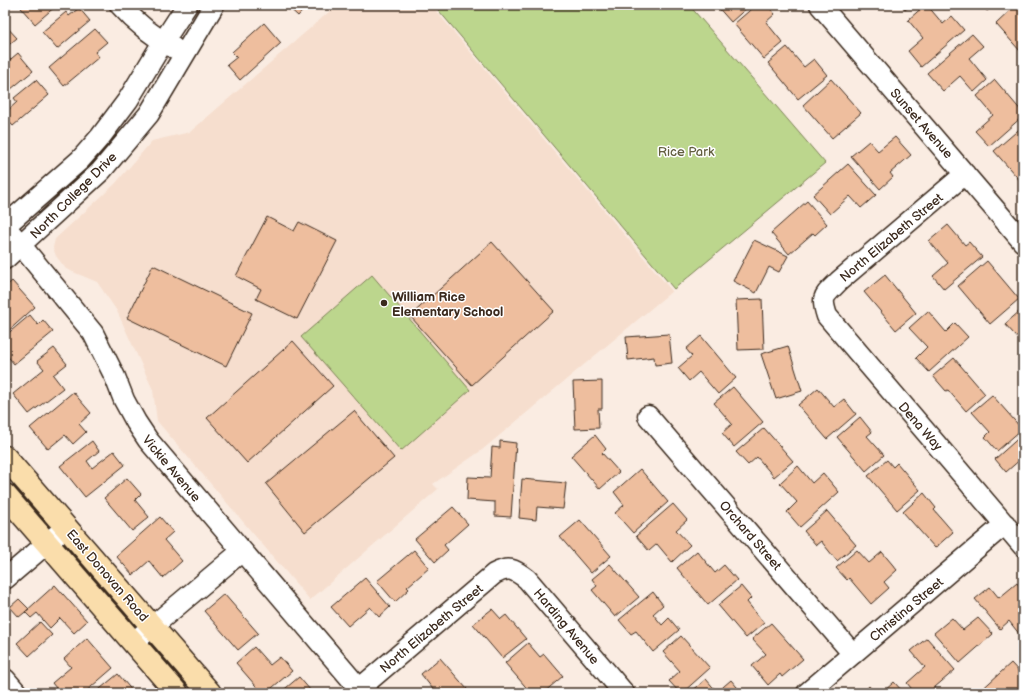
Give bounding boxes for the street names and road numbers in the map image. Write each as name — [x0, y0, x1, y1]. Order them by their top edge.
street label: Sunset Avenue — [886, 85, 956, 162]
street label: North College Drive — [27, 149, 121, 242]
street label: North Elizabeth Street — [837, 190, 946, 286]
street label: Dena Way — [895, 399, 946, 454]
street label: Vickie Avenue — [139, 432, 204, 506]
street label: Orchard Street — [716, 498, 785, 574]
street label: East Donovan Road — [63, 526, 152, 625]
street label: Christina Street — [867, 574, 947, 645]
street label: North Elizabeth Street — [377, 581, 486, 677]
street label: Harding Avenue — [530, 586, 603, 668]

